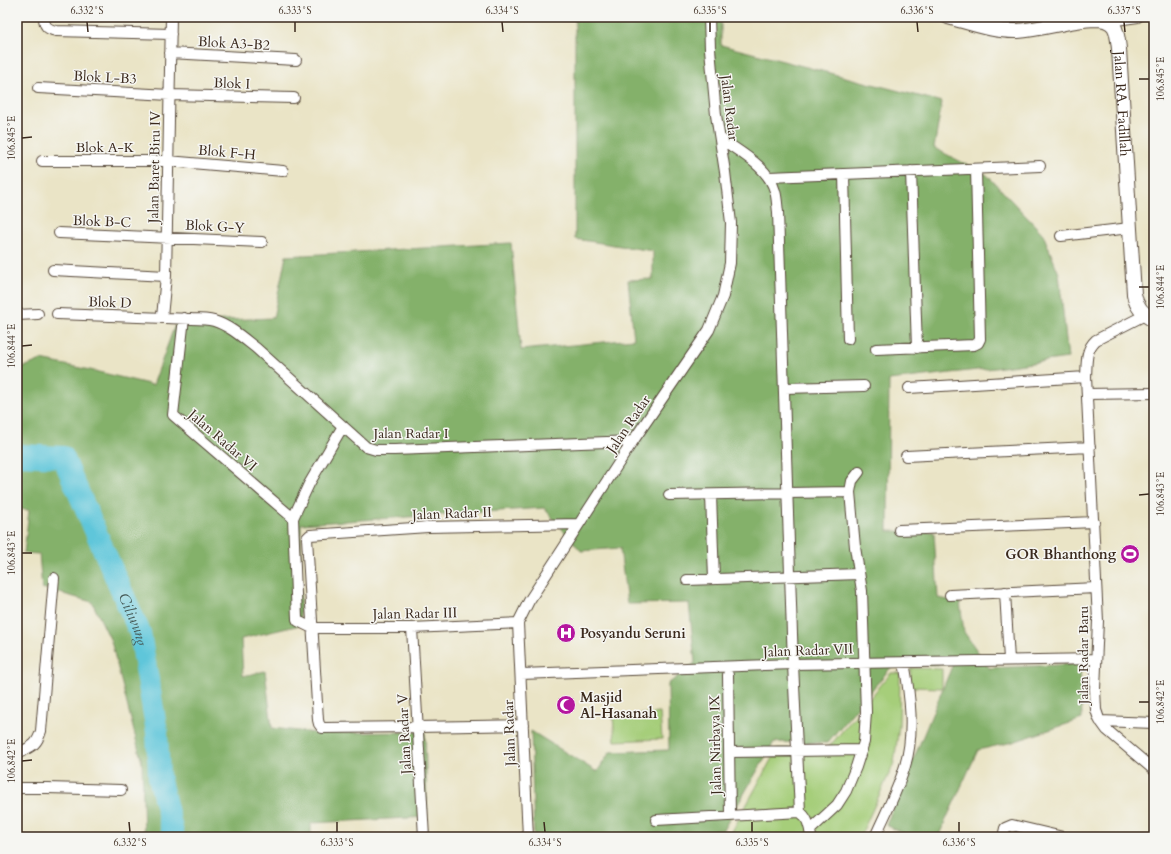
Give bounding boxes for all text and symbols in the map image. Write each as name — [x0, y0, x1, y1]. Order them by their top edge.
text: 6.332°S — [70, 4, 104, 18]
text: 6.333°S — [278, 4, 312, 18]
text: 6.334°S — [485, 4, 519, 18]
text: 6.335°S — [693, 4, 727, 18]
text: 6.336°S — [900, 4, 934, 18]
text: 6.337°S — [1107, 4, 1141, 18]
street label: Blok A3-B2 — [198, 32, 270, 55]
street label: Jalan RA. Fadillah — [1109, 48, 1135, 157]
text: 106.845°E — [1154, 57, 1168, 101]
street label: Blok L-B3 — [73, 66, 137, 89]
street label: Jalan Radar — [716, 72, 743, 143]
street label: Blok I — [213, 73, 251, 94]
street label: Jalan Baret Biru IV — [144, 110, 165, 225]
text: 106.845°E — [5, 116, 19, 160]
street label: Blok A-K — [76, 138, 135, 157]
street label: Blok F-H — [197, 141, 257, 165]
street label: Blok B-C — [72, 211, 132, 232]
street label: Blok G-Y — [185, 215, 246, 238]
text: 106.844°E — [1154, 265, 1168, 309]
street label: Blok D — [88, 292, 132, 313]
text: 106.844°E — [5, 324, 19, 368]
street label: Jalan Radar — [601, 391, 655, 459]
street label: Jalan Radar VI — [183, 404, 261, 476]
street label: Jalan Radar I — [371, 424, 449, 443]
text: 106.843°E — [1154, 472, 1168, 516]
street label: Jalan Radar II — [410, 503, 492, 524]
text: 106.843°E — [5, 531, 19, 575]
sports icon: GOR Bhanthong — [1119, 543, 1141, 565]
place label: GOR Bhanthong — [1005, 545, 1117, 564]
water label: Ciliwung — [114, 590, 152, 647]
street label: Jalan Radar III — [371, 603, 458, 624]
street label: Jalan Radar Baru — [1074, 605, 1093, 706]
hospital icon: Posyandu Seruni — [555, 622, 577, 644]
place label: Posyandu Seruni — [580, 624, 686, 643]
street label: Jalan Radar VII — [761, 639, 854, 662]
text: 106.842°E — [1154, 680, 1168, 724]
place label: Masjid Al-Hasanah — [580, 688, 658, 723]
street label: Jalan Radar V — [393, 693, 416, 777]
mosque icon: Masjid Al-Hasanah — [555, 694, 577, 716]
street label: Jalan Nirbaya IX — [705, 695, 726, 797]
street label: Jalan Radar — [499, 699, 520, 769]
text: 106.842°E — [5, 739, 19, 783]
text: 6.332°S — [113, 836, 147, 850]
text: 6.333°S — [320, 836, 354, 850]
text: 6.334°S — [528, 836, 562, 850]
text: 6.335°S — [735, 836, 769, 850]
text: 6.336°S — [942, 836, 976, 850]

